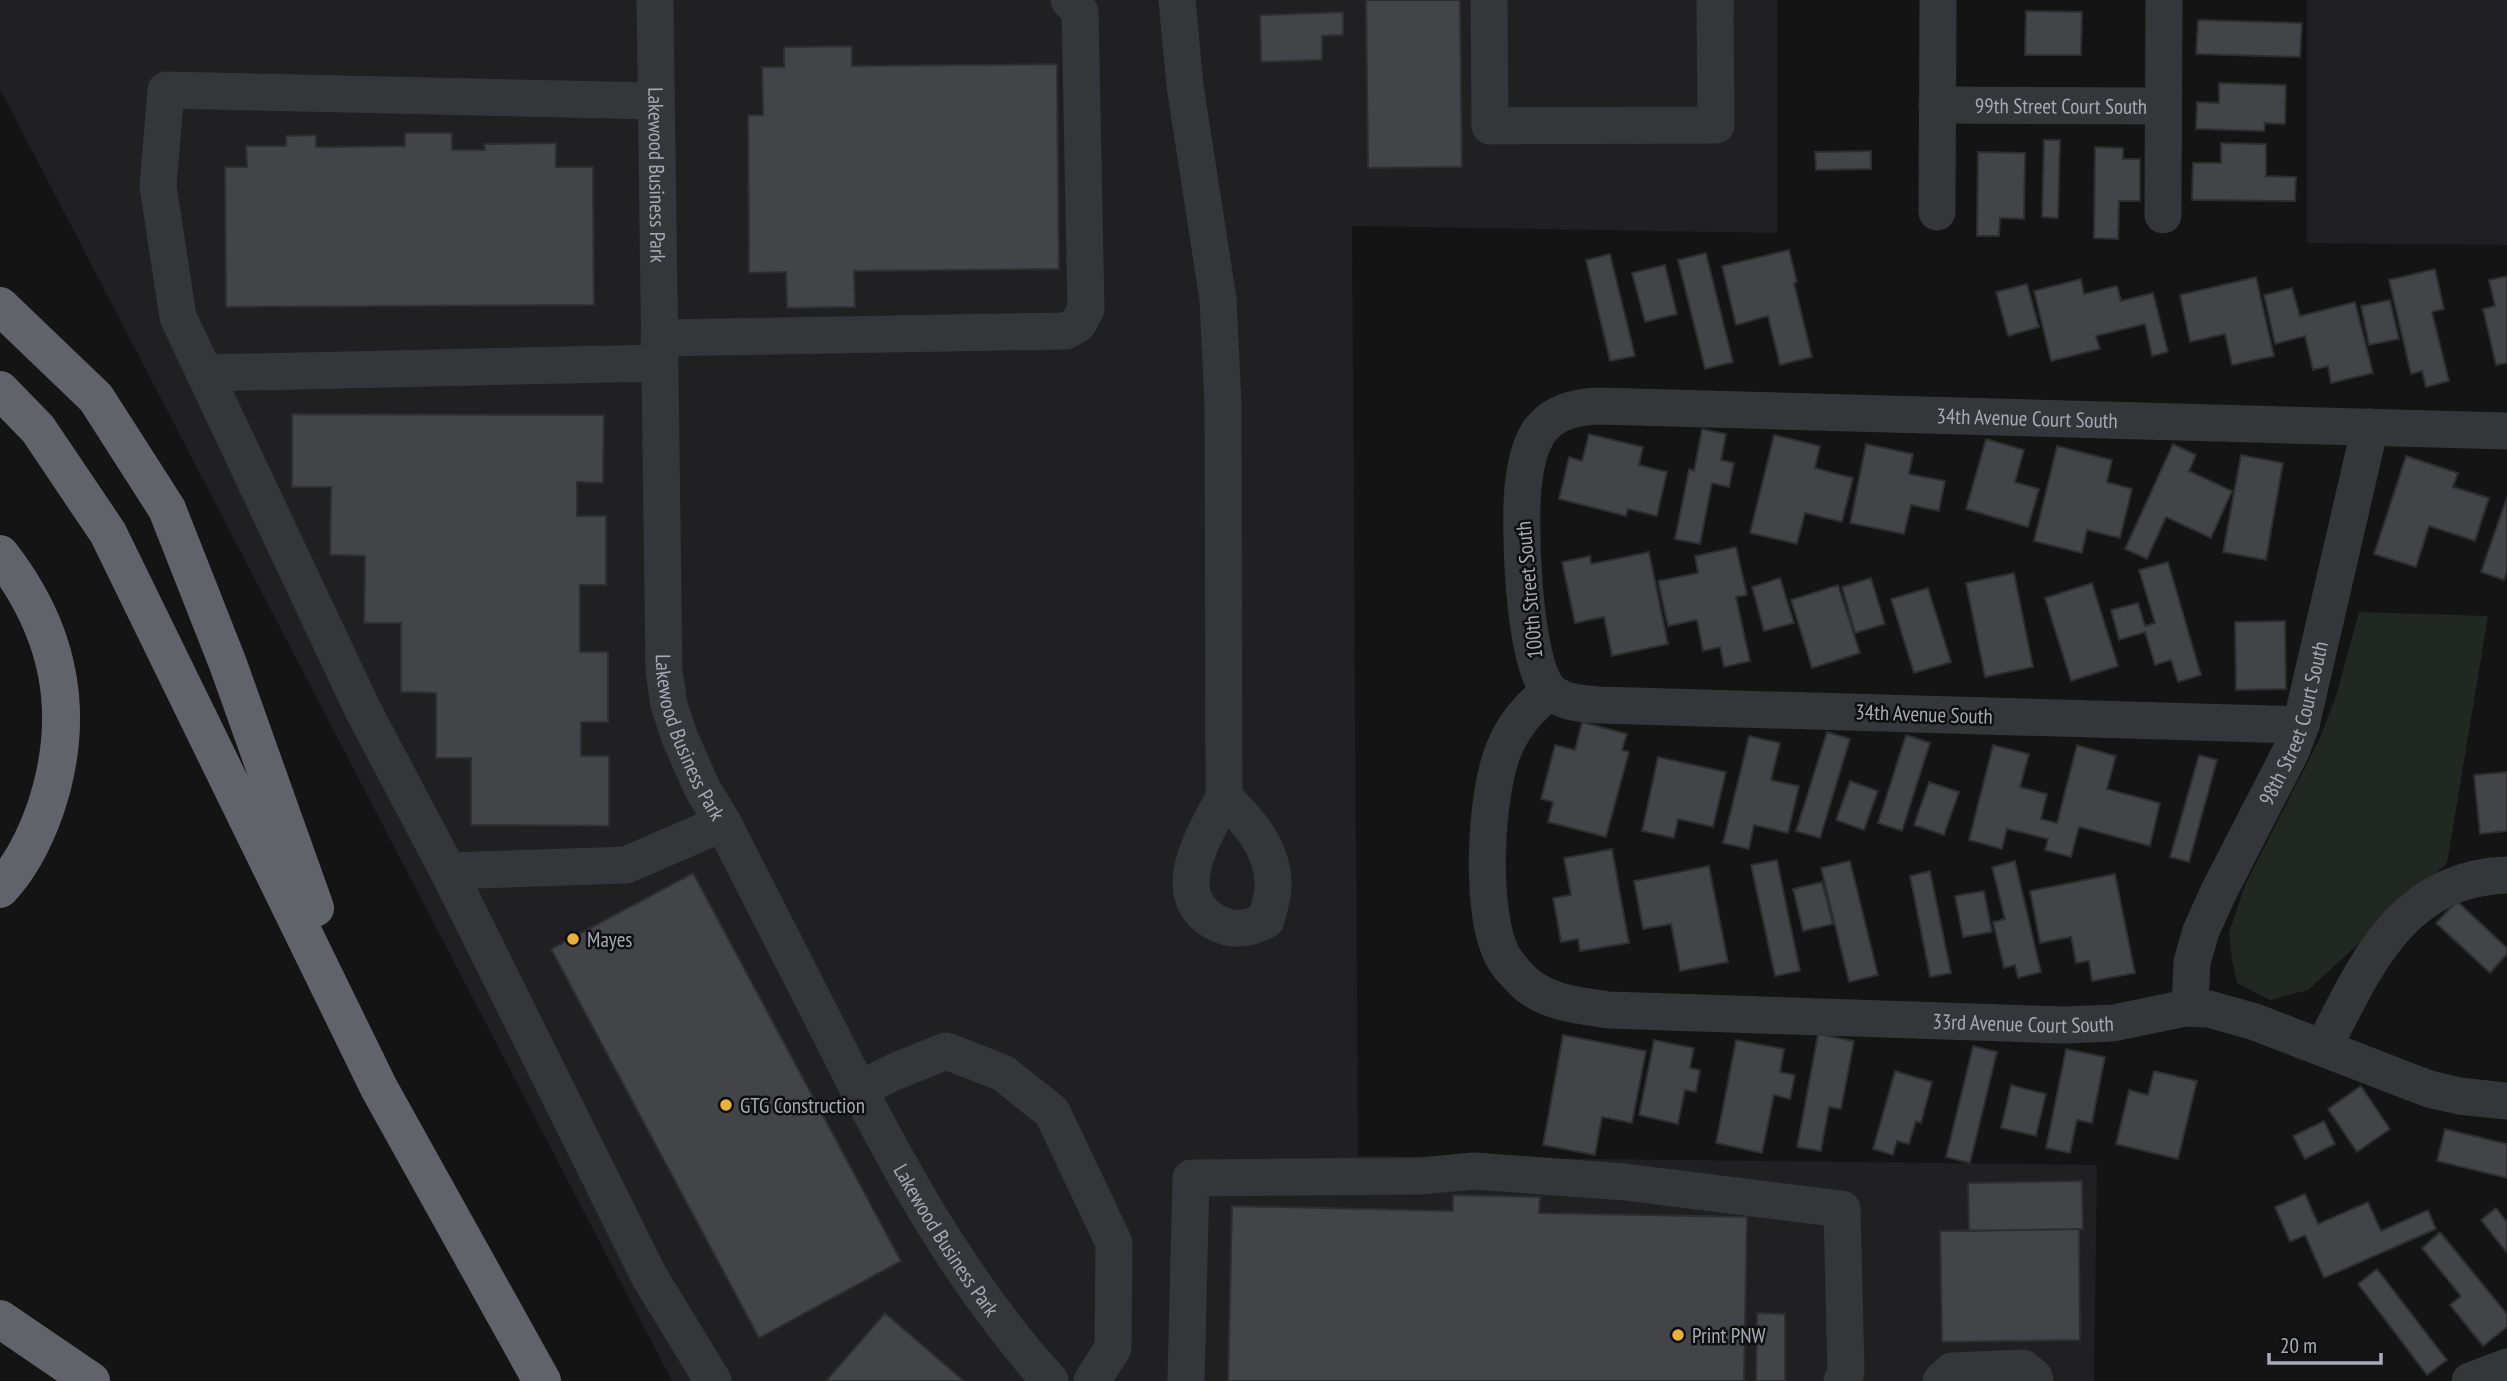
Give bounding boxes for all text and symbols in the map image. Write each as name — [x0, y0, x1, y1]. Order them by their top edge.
street label: Lakewood Business Park — [643, 87, 672, 263]
street label: 99th Street Court South — [1975, 92, 2147, 119]
street label: 34th Avenue Court South — [1936, 402, 2118, 434]
street label: 100th Street South — [1510, 520, 1548, 660]
street label: 98th Street Court South — [2252, 638, 2333, 809]
street label: Lakewood Business Park — [650, 654, 732, 825]
street label: 34th Avenue South — [1855, 698, 1993, 730]
place label: Mayes — [587, 926, 632, 953]
marker: Mayes — [565, 931, 581, 947]
street label: 33rd Avenue Court South — [1932, 1007, 2114, 1039]
place label: GTG Construction — [740, 1092, 865, 1119]
marker: GTG Construction — [718, 1097, 734, 1113]
street label: Lakewood Business Park — [888, 1159, 1005, 1321]
place label: Print PNW — [1692, 1322, 1766, 1349]
scale bar — [2269, 1322, 2381, 1366]
marker: Print PNW — [1670, 1327, 1686, 1343]
text: 20 m — [2280, 1332, 2317, 1359]

